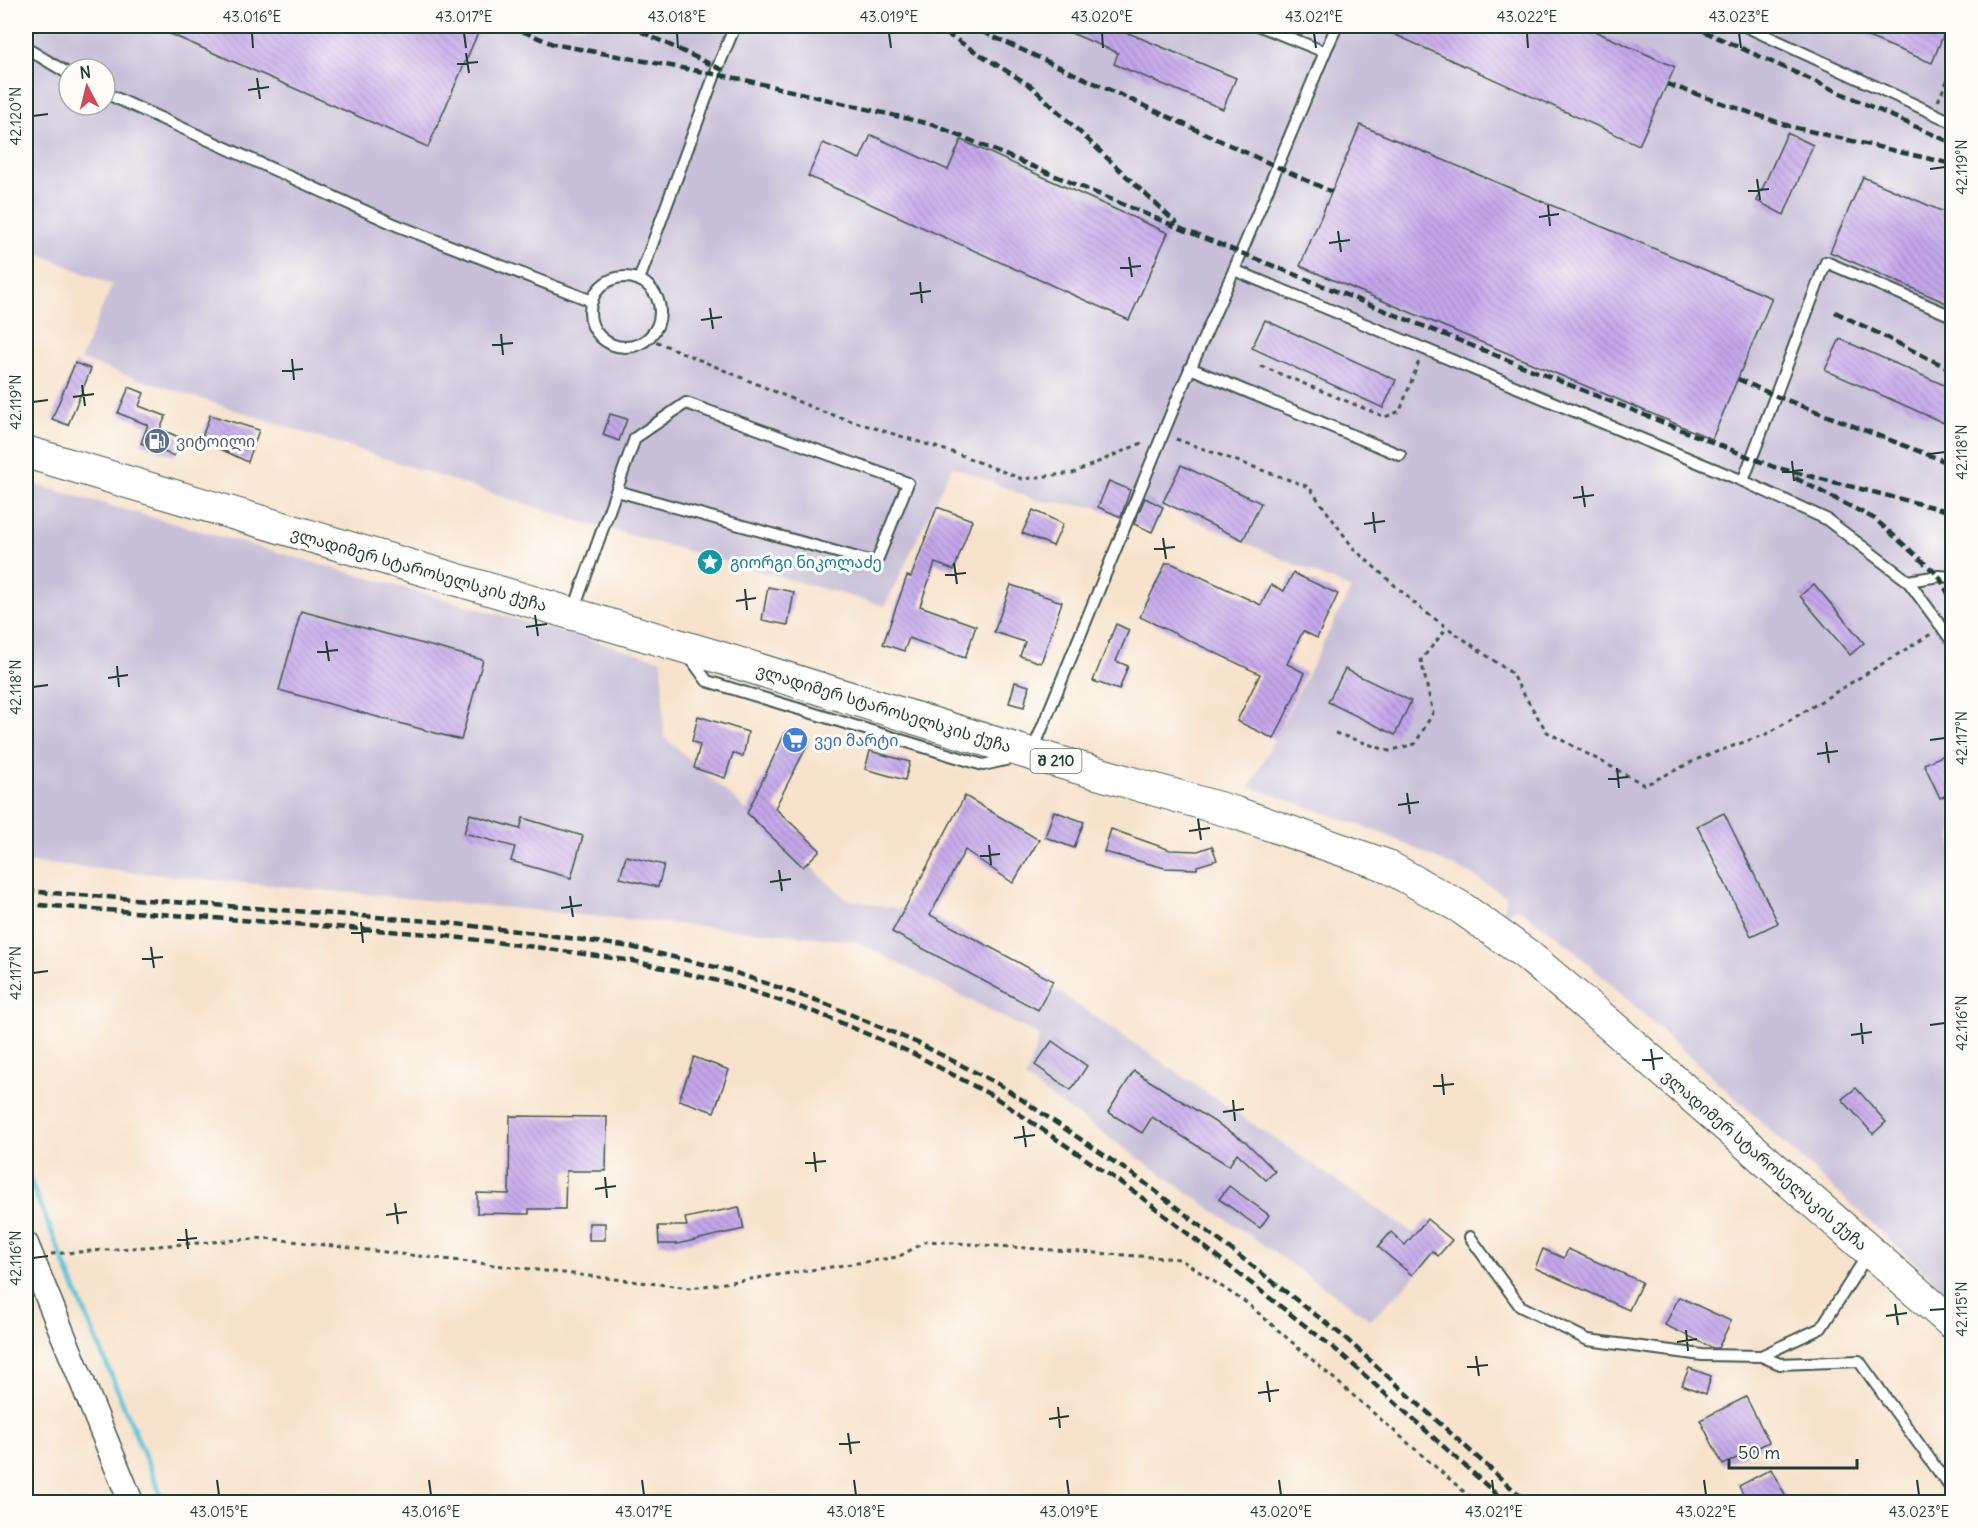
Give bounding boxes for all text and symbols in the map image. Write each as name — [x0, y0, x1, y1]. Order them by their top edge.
text: 43.016°E — [223, 7, 281, 26]
text: 43.017°E — [435, 7, 493, 26]
text: 43.018°E — [648, 7, 706, 26]
text: 43.019°E — [860, 7, 918, 26]
text: 43.020°E — [1071, 7, 1133, 26]
text: 43.021°E — [1285, 7, 1343, 26]
text: 43.022°E — [1497, 7, 1557, 26]
text: 43.023°E — [1709, 7, 1770, 26]
north arrow — [57, 57, 117, 117]
text: N — [78, 62, 92, 83]
text: 42.120°N — [6, 87, 25, 145]
text: 42.119°N — [1952, 139, 1971, 195]
text: 42.119°N — [6, 374, 25, 430]
text: 42.118°N — [1952, 424, 1971, 480]
fuel station icon: ვიტოილი — [142, 426, 172, 456]
place label: ვიტოილი — [176, 431, 255, 452]
street label: ვლადიმერ სტაროსელსკის ქუჩა — [288, 523, 549, 616]
place icon: გიორგი ნიკოლაძე — [695, 547, 725, 577]
place label: გიორგი ნიკოლაძე — [730, 552, 882, 573]
text: 42.118°N — [6, 659, 25, 715]
street label: ვლადიმერ სტაროსელსკის ქუჩა — [754, 660, 1014, 757]
text: 42.117°N — [1952, 711, 1971, 765]
supermarket icon: ვეი მარტი — [780, 725, 810, 755]
place label: ვეი მარტი — [814, 730, 898, 750]
road number: შ 210 — [1030, 749, 1082, 773]
text: 42.117°N — [6, 946, 25, 1000]
text: 42.116°N — [1952, 995, 1971, 1051]
street label: ვლადიმერ სტაროსელსკის ქუჩა — [1658, 1065, 1872, 1255]
text: 42.116°N — [6, 1230, 25, 1286]
text: 42.115°N — [1952, 1281, 1971, 1337]
scale bar — [1729, 1432, 1856, 1470]
text: 50 m — [1738, 1441, 1780, 1464]
text: 43.015°E — [190, 1502, 248, 1521]
text: 43.016°E — [402, 1502, 460, 1521]
text: 43.017°E — [615, 1502, 673, 1521]
text: 43.018°E — [827, 1502, 885, 1521]
text: 43.019°E — [1040, 1502, 1098, 1521]
text: 43.020°E — [1250, 1502, 1312, 1521]
text: 43.021°E — [1465, 1502, 1523, 1521]
text: 43.022°E — [1676, 1502, 1736, 1521]
text: 43.023°E — [1889, 1502, 1950, 1521]

